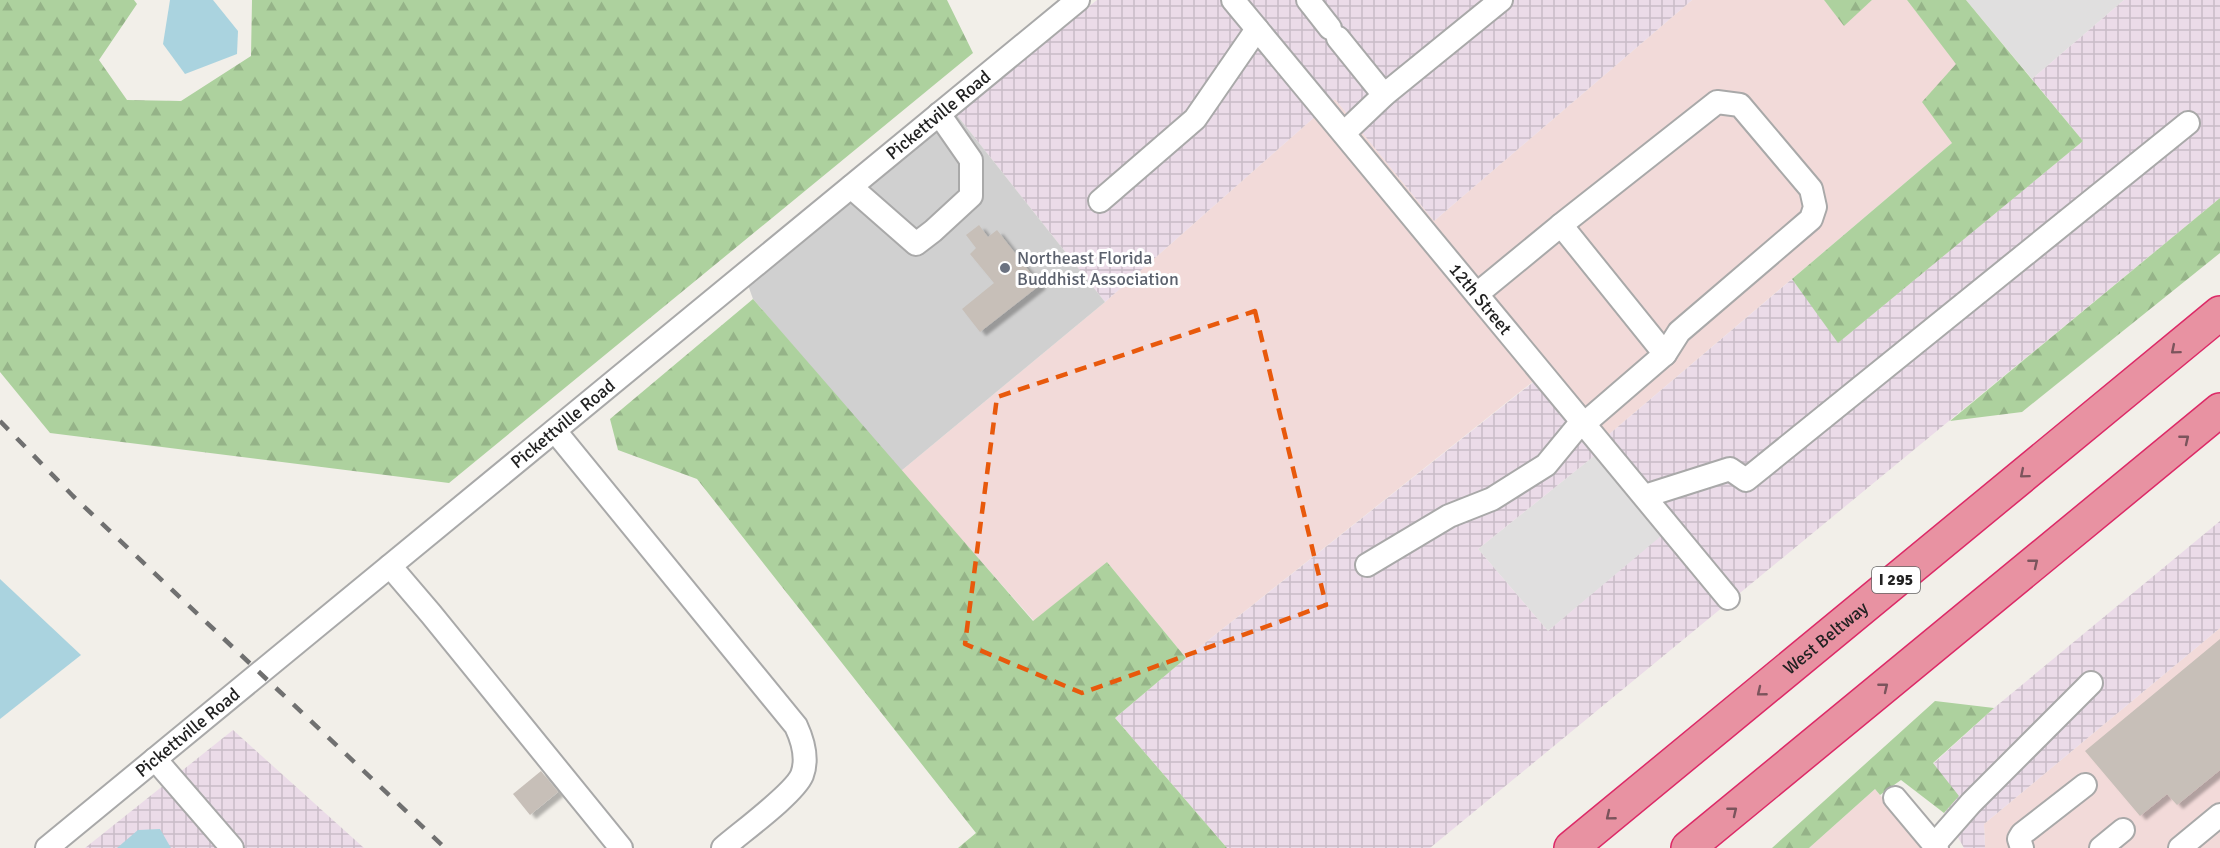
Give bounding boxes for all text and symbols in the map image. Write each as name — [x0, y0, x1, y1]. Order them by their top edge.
street label: Pickettville Road — [882, 66, 995, 164]
place label: Northeast Florida Buddhist Association — [1017, 247, 1179, 290]
street label: 12th Street — [1444, 259, 1516, 339]
marker: Northeast Florida Buddhist Association — [998, 261, 1012, 275]
one-way arrow — [2171, 343, 2182, 354]
street label: Pickettville Road — [506, 374, 620, 473]
one-way arrow — [2178, 435, 2189, 446]
one-way arrow — [2020, 467, 2031, 478]
one-way arrow — [2027, 559, 2038, 570]
road number: I 295 — [1872, 567, 1920, 593]
street label: West Beltway — [1779, 596, 1873, 679]
street label: Pickettville Road — [131, 683, 244, 782]
one-way arrow — [1877, 683, 1888, 694]
one-way arrow — [1757, 684, 1768, 695]
one-way arrow — [1726, 807, 1737, 818]
one-way arrow — [1606, 808, 1617, 819]

